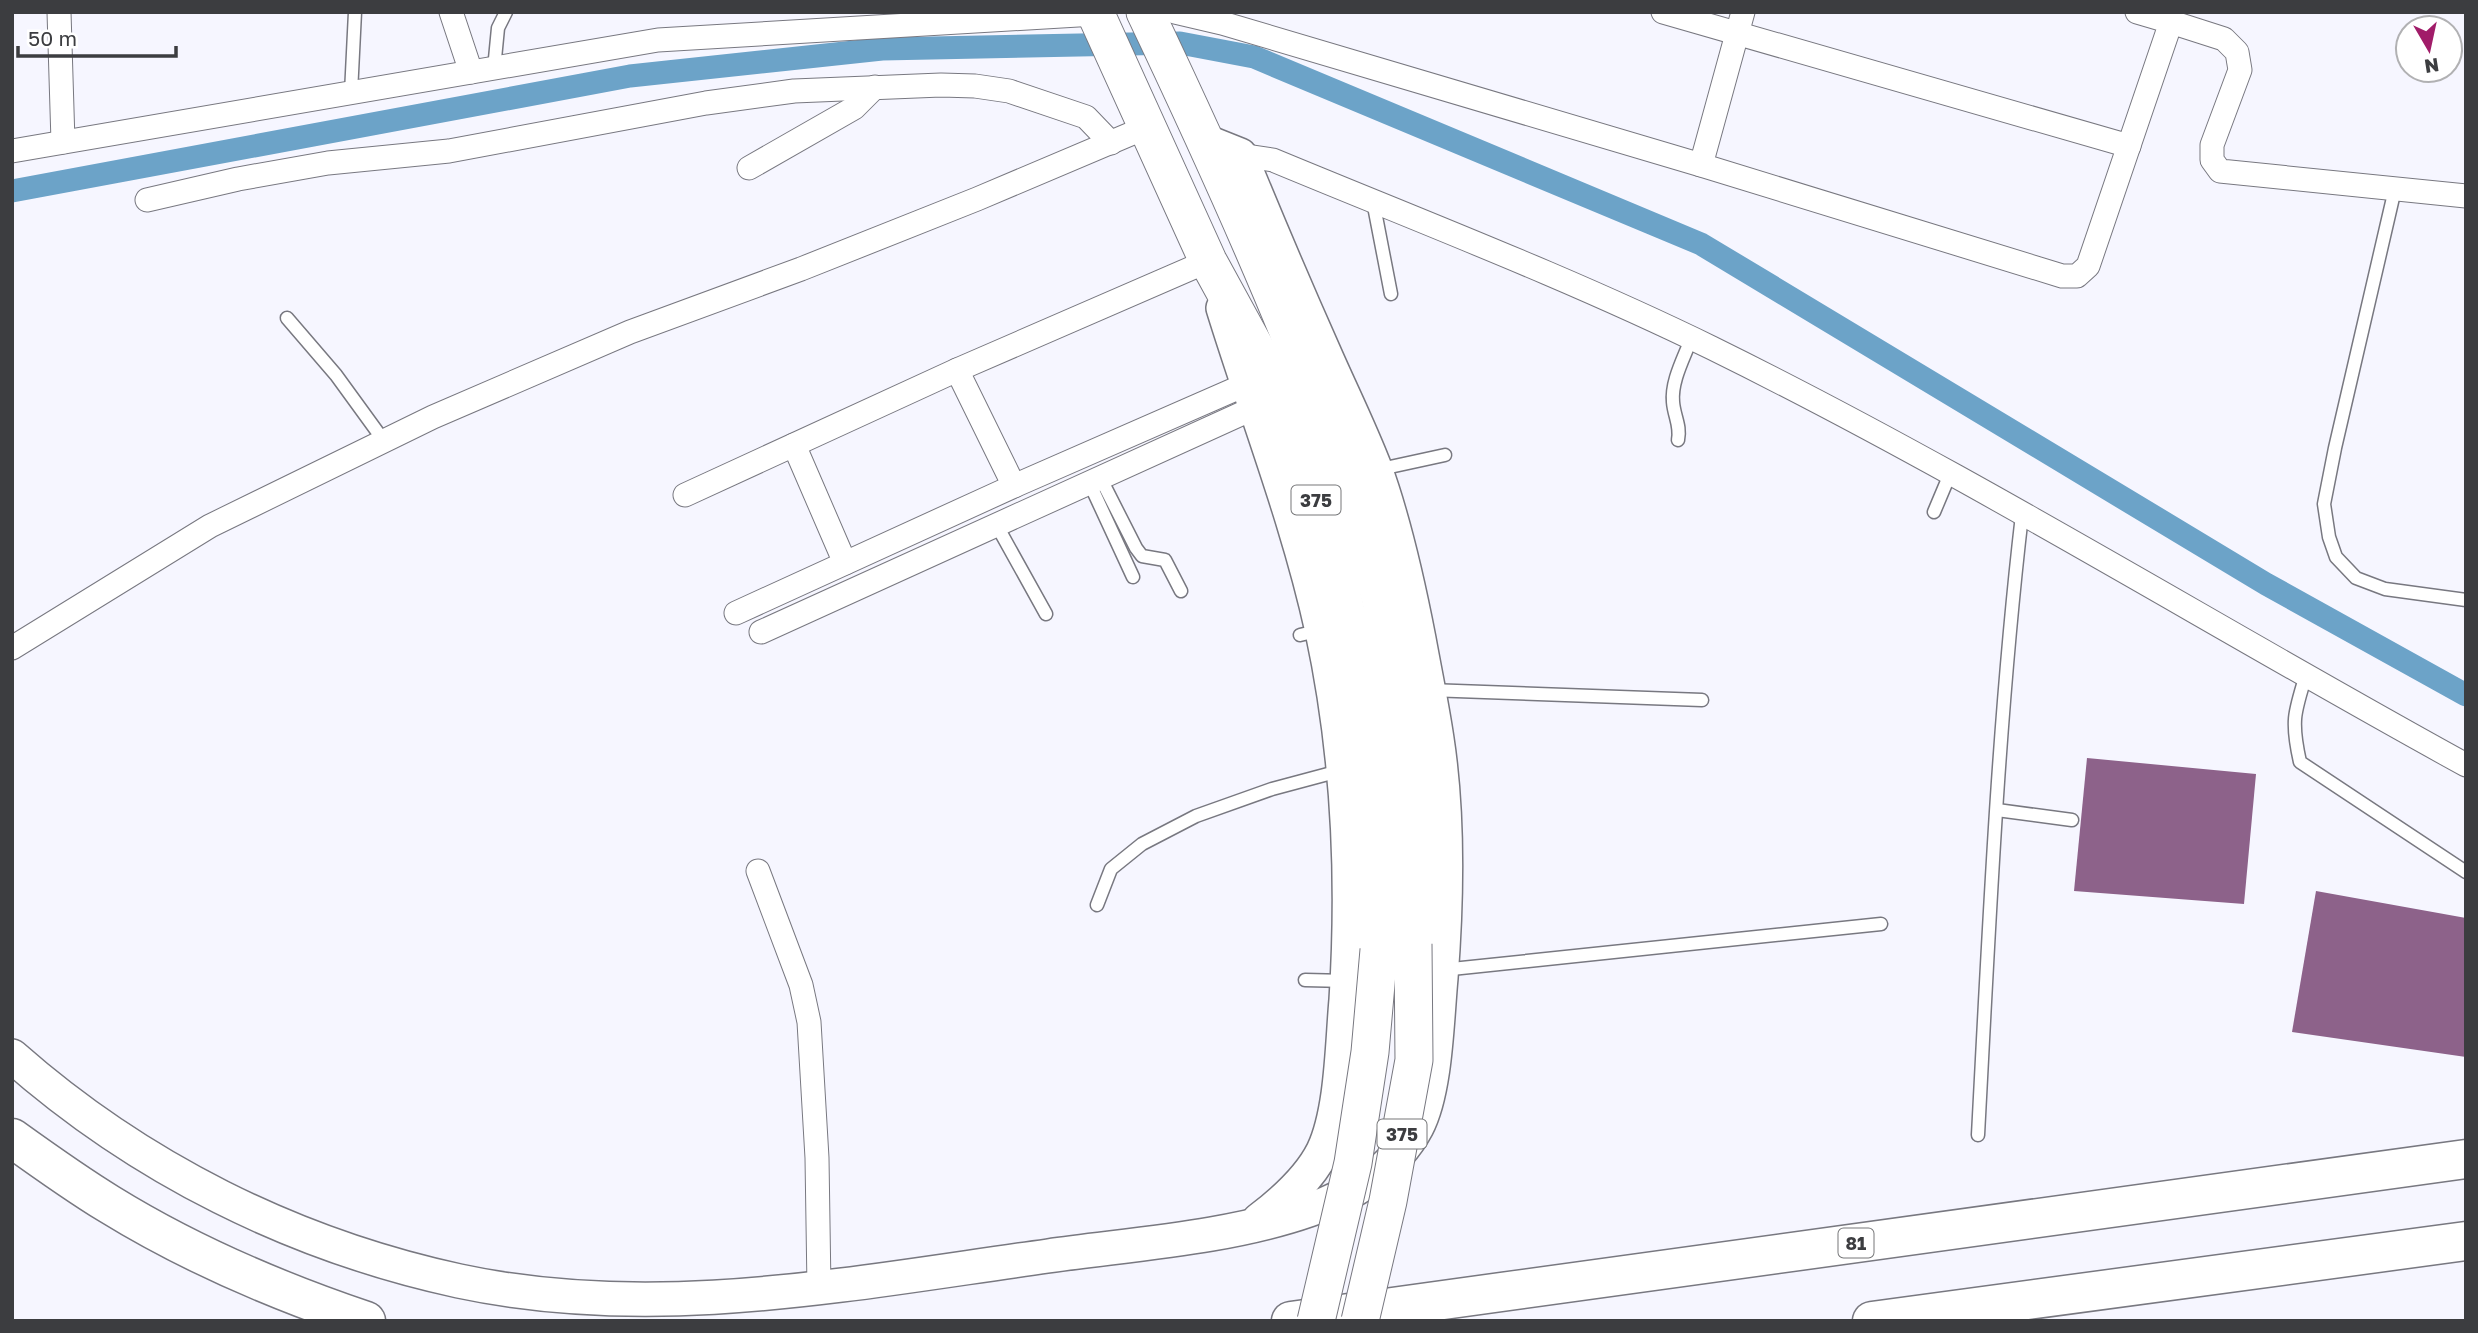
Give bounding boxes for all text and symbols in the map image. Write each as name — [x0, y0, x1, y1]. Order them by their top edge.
scale bar — [18, 14, 175, 58]
north arrow — [2394, 14, 2464, 84]
text: 50 m — [28, 25, 77, 51]
text: N — [2423, 54, 2441, 79]
road number: 375 — [1292, 486, 1340, 514]
road number: 375 — [1378, 1120, 1426, 1148]
road number: 81 — [1839, 1228, 1874, 1258]

